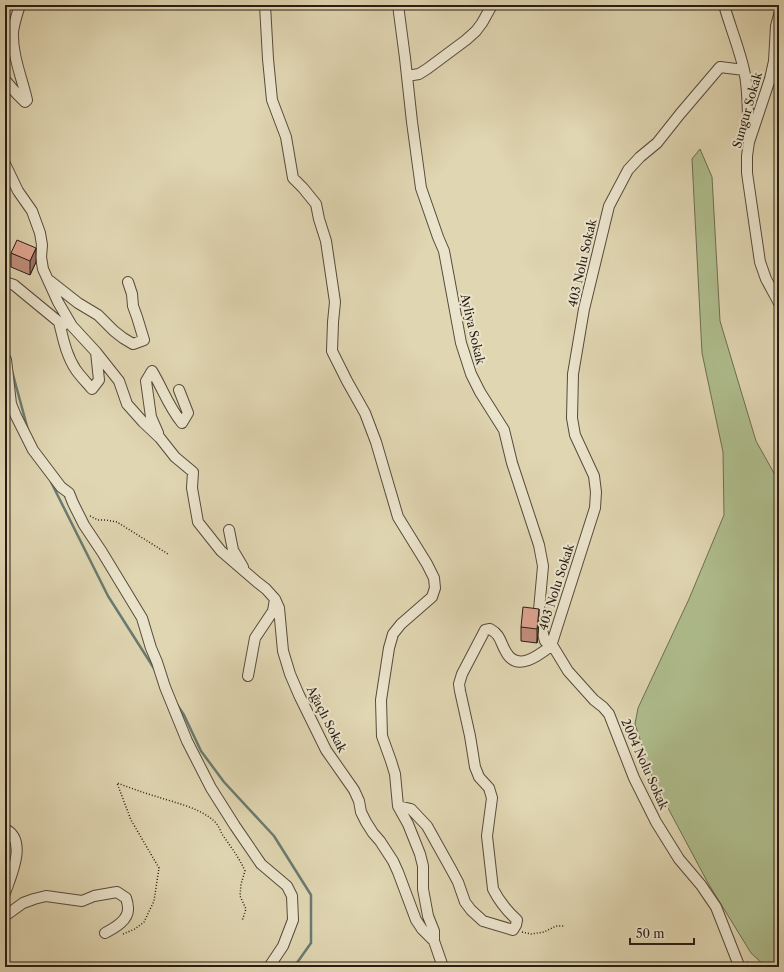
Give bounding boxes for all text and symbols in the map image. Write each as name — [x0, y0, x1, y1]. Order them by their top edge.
street label: Sungur Sokak — [729, 69, 765, 150]
street label: 403 Nolu Sokak — [565, 216, 600, 309]
street label: Ayliya Sokak — [457, 291, 489, 367]
street label: 403 Nolu Sokak — [535, 541, 577, 632]
street label: Ağaçlı Sokak — [303, 682, 351, 756]
street label: 2004 Nolu Sokak — [618, 716, 672, 813]
scale bar — [630, 920, 694, 946]
text: 50 m — [636, 926, 665, 941]

